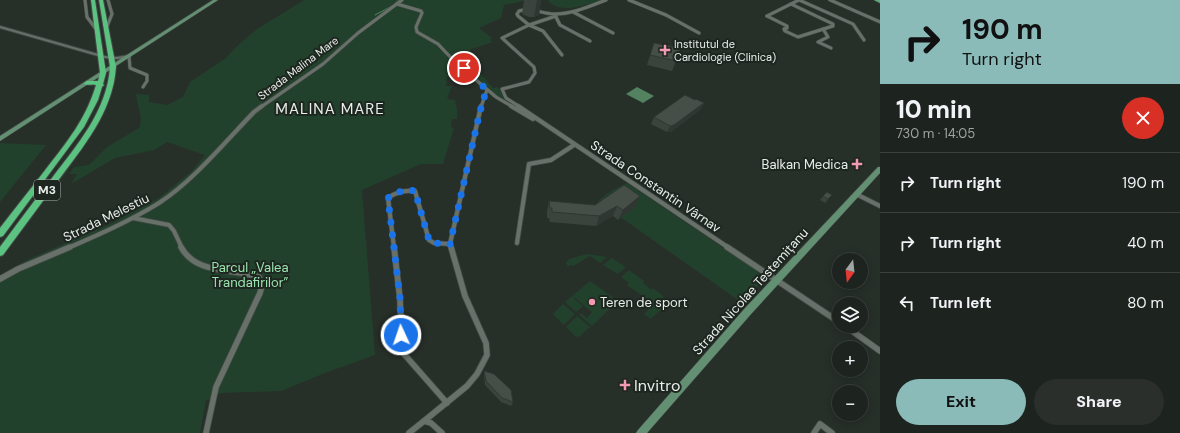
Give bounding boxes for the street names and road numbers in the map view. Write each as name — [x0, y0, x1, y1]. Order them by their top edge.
street label: Strada Malina Mare — [255, 33, 341, 103]
street label: Strada Constantin Vârnav — [587, 136, 724, 237]
road number: M3 — [34, 180, 60, 200]
street label: Strada Melestiu — [60, 189, 152, 246]
street label: Strada Nicolae Testemițanu — [689, 224, 812, 358]

